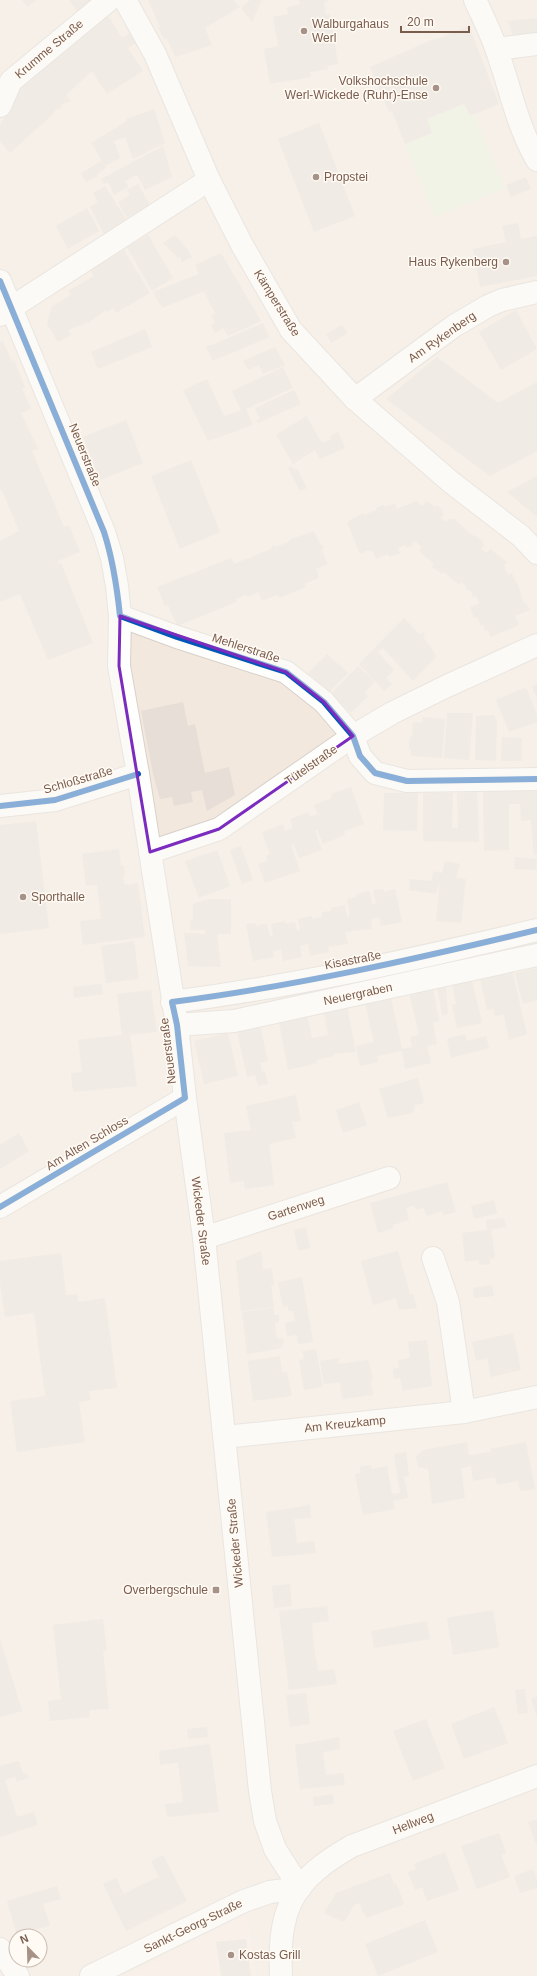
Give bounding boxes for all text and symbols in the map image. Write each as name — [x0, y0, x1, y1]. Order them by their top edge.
scale bar — [401, 8, 469, 34]
text: 20 m — [407, 15, 434, 29]
street label: Krumme Straße — [12, 16, 86, 82]
place label: Walburgahaus Werl — [312, 17, 389, 45]
marker: Walburgahaus Werl — [299, 26, 309, 36]
place label: Volkshochschule Werl-Wickede (Ruhr)-Ense — [285, 74, 428, 102]
marker: Volkshochschule Werl-Wickede (Ruhr)-Ense — [431, 83, 441, 93]
place label: Propstei — [324, 170, 368, 184]
marker: Propstei — [311, 172, 321, 182]
place label: Haus Rykenberg — [409, 255, 498, 269]
marker: Haus Rykenberg — [501, 257, 511, 267]
street label: Kämperstraße — [251, 267, 303, 339]
street label: Am Rykenberg — [405, 309, 479, 365]
street label: Neuerstraße — [66, 421, 104, 489]
street label: Mehlerstraße — [210, 630, 282, 666]
street label: Tütelstraße — [282, 742, 340, 788]
street label: Schloßstraße — [42, 763, 115, 797]
place label: Sporthalle — [31, 890, 85, 904]
marker: Sporthalle — [18, 892, 28, 902]
street label: Kisastraße — [324, 948, 383, 972]
street label: Neuergraben — [322, 980, 394, 1008]
street label: Neuerstraße — [157, 1017, 179, 1085]
street label: Am Alten Schloss — [43, 1113, 131, 1173]
street label: Wickeder Straße — [189, 1176, 213, 1267]
street label: Gartenweg — [266, 1192, 326, 1224]
street label: Am Kreuzkamp — [303, 1413, 387, 1435]
street label: Wickeder Straße — [224, 1498, 246, 1588]
place label: Overbergschule — [123, 1583, 208, 1597]
marker: Overbergschule — [211, 1585, 221, 1595]
street label: Hellweg — [391, 1809, 435, 1837]
street label: Sankt-Georg-Straße — [141, 1896, 245, 1956]
north arrow — [8, 1928, 48, 1968]
text: N — [18, 1932, 30, 1946]
place label: Kostas Grill — [239, 1948, 300, 1962]
marker: Kostas Grill — [226, 1950, 236, 1960]

